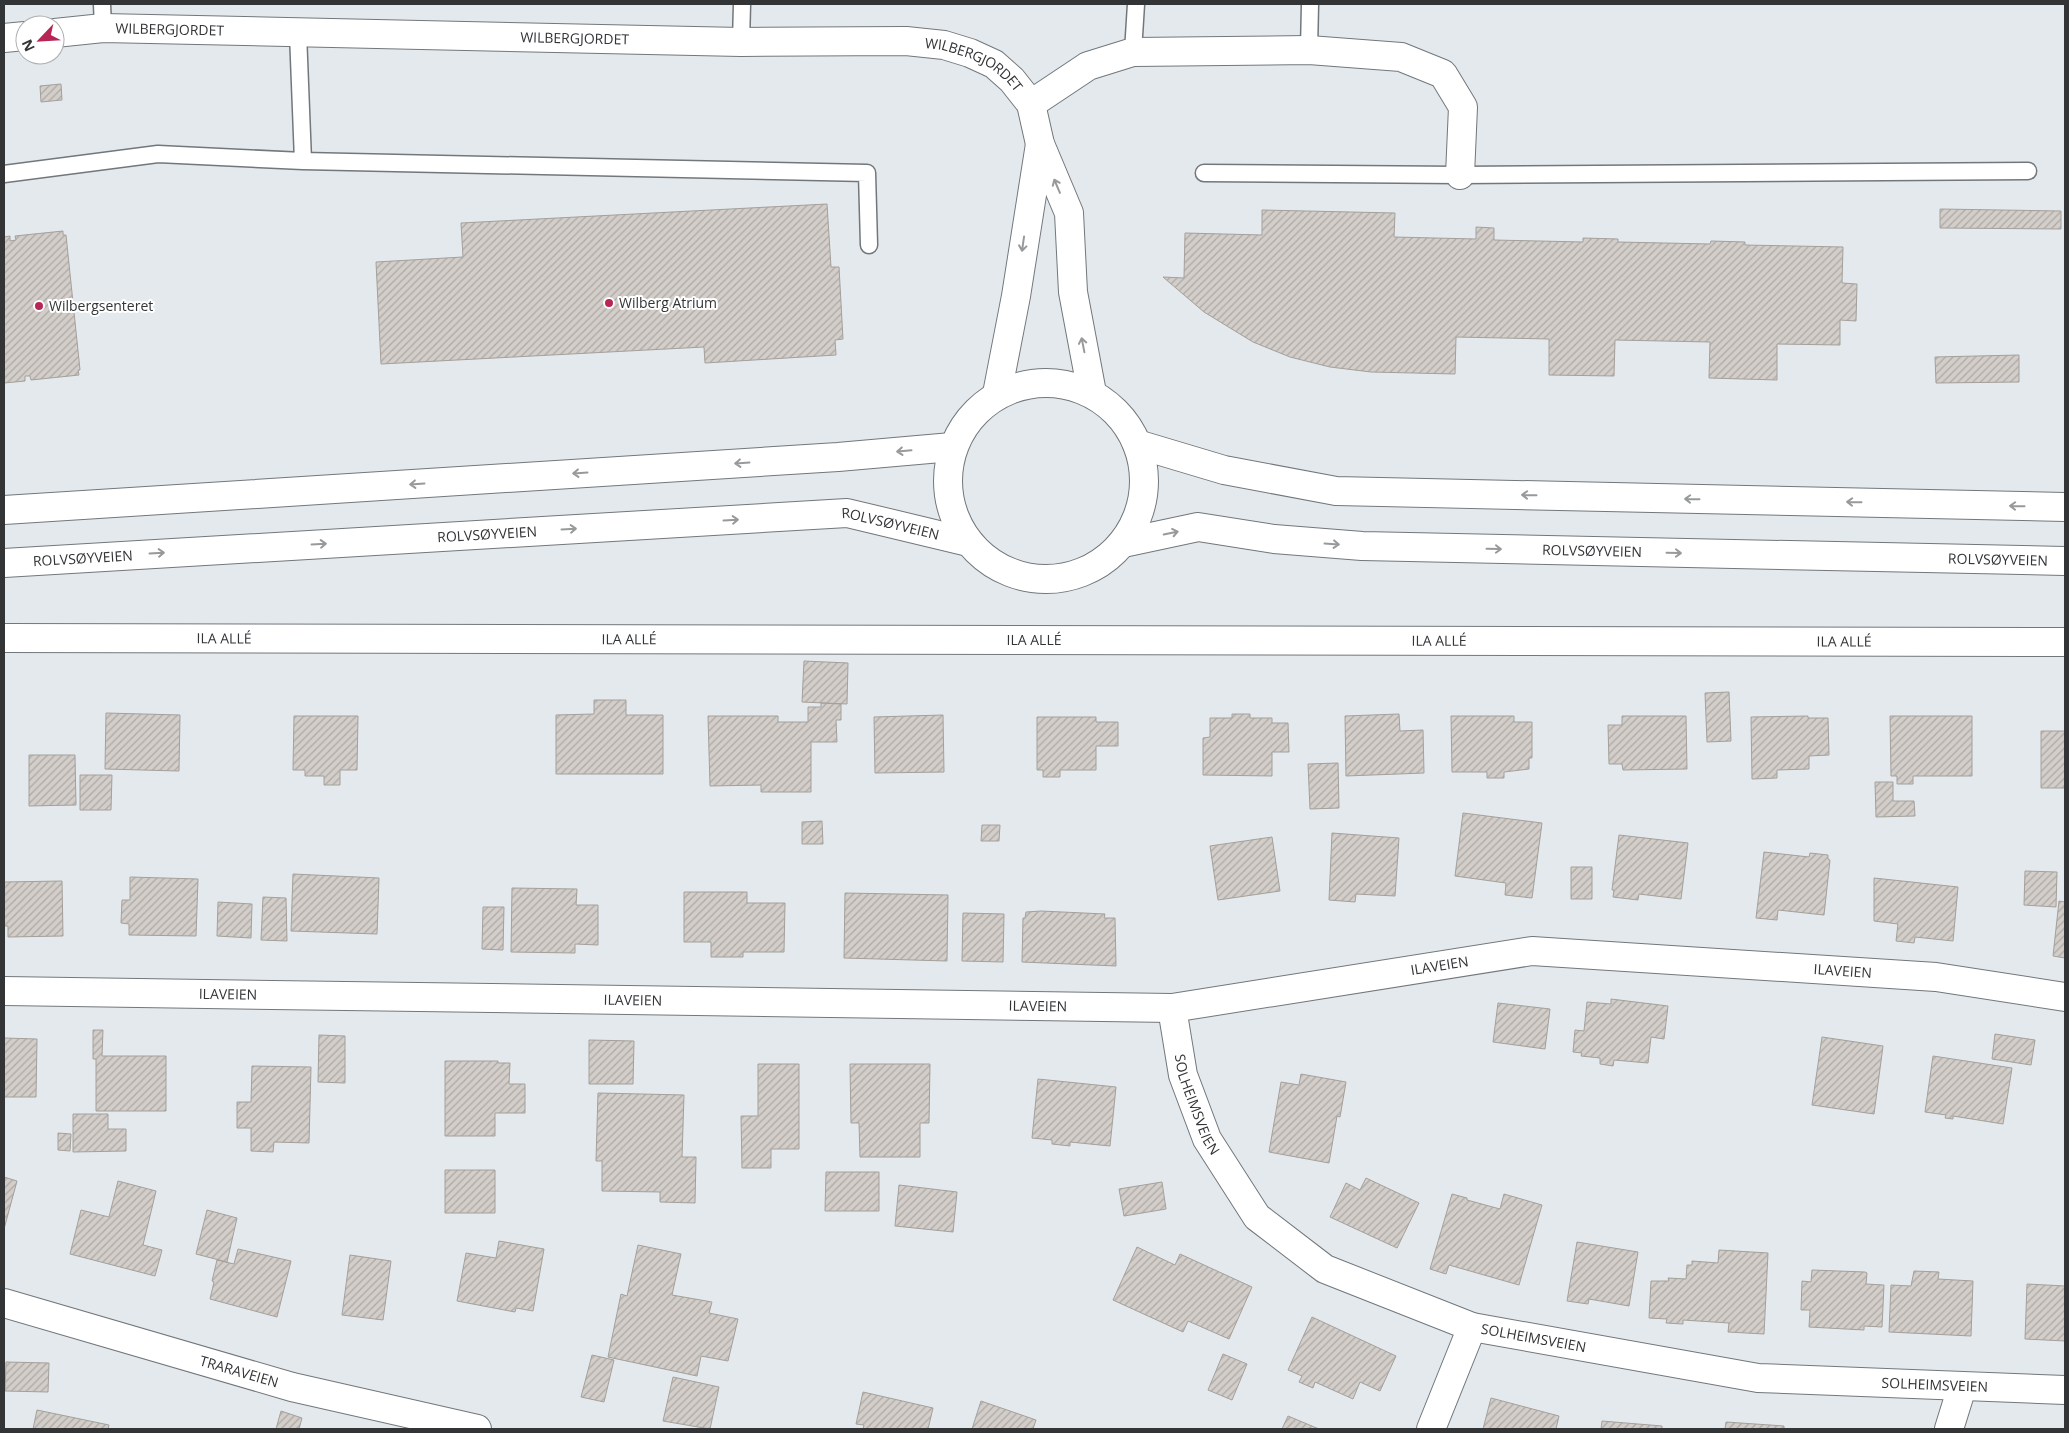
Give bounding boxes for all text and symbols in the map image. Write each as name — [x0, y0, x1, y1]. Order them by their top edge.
north arrow — [15, 15, 65, 65]
street label: WILBERGJORDET — [115, 18, 225, 40]
street label: WILBERGJORDET — [520, 27, 630, 49]
street label: WILBERGJORDET — [924, 33, 1028, 95]
text: N — [17, 37, 39, 55]
one-way arrow — [1052, 179, 1062, 194]
one-way arrow — [1018, 236, 1028, 252]
place label: Wilberg Atrium — [619, 293, 717, 312]
place label: Wilbergsenteret — [49, 296, 153, 315]
marker: Wilberg Atrium — [603, 297, 615, 309]
marker: Wilbergsenteret — [33, 300, 45, 312]
one-way arrow — [1077, 338, 1087, 354]
one-way arrow — [896, 447, 912, 456]
one-way arrow — [734, 458, 750, 468]
one-way arrow — [572, 469, 588, 478]
one-way arrow — [410, 479, 426, 488]
one-way arrow — [1521, 490, 1538, 500]
one-way arrow — [1684, 494, 1700, 504]
one-way arrow — [1846, 498, 1862, 507]
one-way arrow — [2009, 501, 2025, 511]
street label: ROLVSØYVEIEN — [841, 503, 941, 544]
one-way arrow — [723, 515, 739, 524]
street label: ROLVSØYVEIEN — [437, 521, 538, 546]
one-way arrow — [561, 525, 577, 534]
one-way arrow — [1162, 528, 1178, 537]
one-way arrow — [311, 539, 327, 548]
one-way arrow — [1323, 539, 1339, 549]
street label: ROLVSØYVEIEN — [1542, 540, 1642, 561]
one-way arrow — [1486, 544, 1502, 554]
street label: ROLVSØYVEIEN — [32, 545, 133, 570]
one-way arrow — [1666, 548, 1682, 557]
one-way arrow — [149, 549, 165, 558]
street label: ROLVSØYVEIEN — [1948, 549, 2048, 570]
street label: ILA ALLÉ — [196, 628, 252, 647]
street label: ILA ALLÉ — [601, 629, 657, 648]
street label: ILA ALLÉ — [1006, 630, 1062, 649]
street label: ILA ALLÉ — [1411, 631, 1467, 650]
street label: ILA ALLÉ — [1816, 632, 1872, 651]
street label: ILAVEIEN — [1409, 951, 1470, 979]
street label: ILAVEIEN — [1813, 959, 1873, 982]
street label: ILAVEIEN — [199, 984, 257, 1004]
street label: ILAVEIEN — [604, 990, 662, 1010]
street label: ILAVEIEN — [1009, 996, 1067, 1015]
street label: SOLHEIMSVEIEN — [1171, 1052, 1225, 1158]
street label: SOLHEIMSVEIEN — [1479, 1319, 1588, 1356]
street label: TRARAVEIEN — [198, 1351, 281, 1392]
street label: SOLHEIMSVEIEN — [1881, 1373, 1988, 1396]

